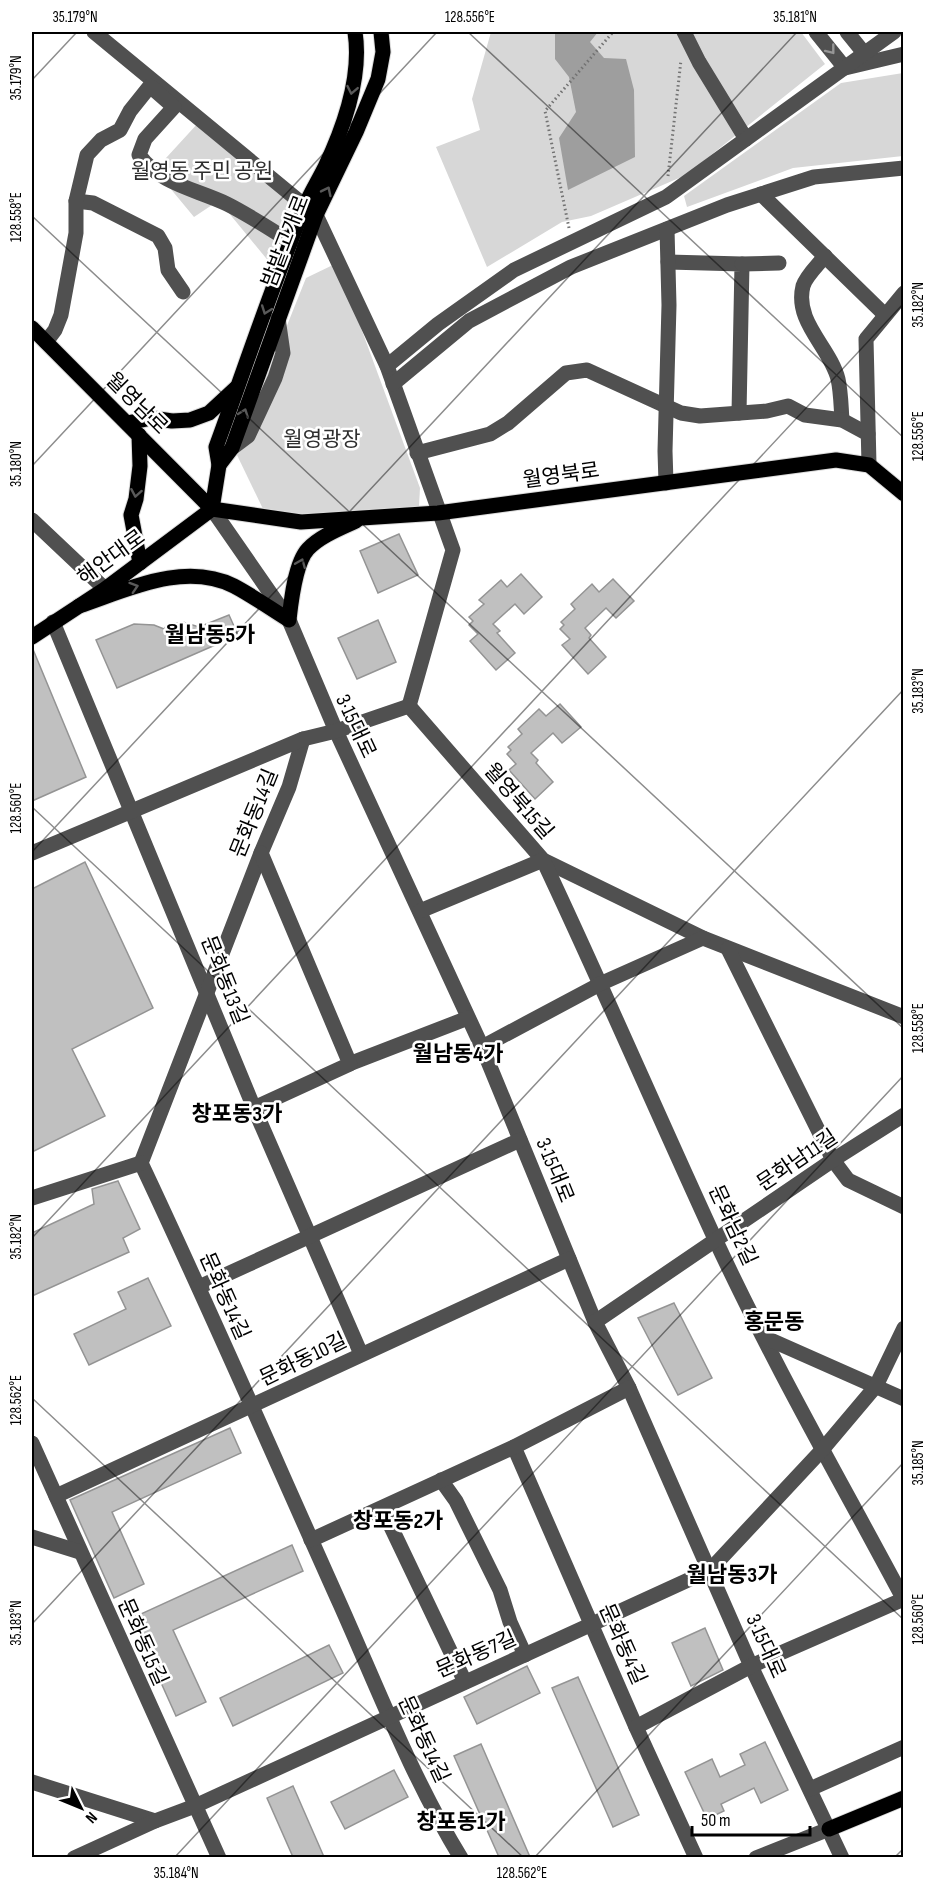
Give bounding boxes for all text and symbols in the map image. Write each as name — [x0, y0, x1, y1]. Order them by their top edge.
text: 35.179°N — [52, 8, 98, 27]
text: 128.556°E — [445, 8, 495, 27]
text: 35.181°N — [773, 8, 817, 27]
one-way arrow — [823, 43, 834, 54]
text: 35.179°N — [7, 55, 26, 101]
one-way arrow — [346, 84, 359, 94]
park label: 월영동 주민 공원 — [131, 159, 273, 184]
one-way arrow — [320, 186, 332, 197]
text: 128.558°E — [7, 192, 26, 242]
street label: 밤밭고개로 — [256, 192, 314, 291]
text: 35.182°N — [909, 282, 928, 328]
one-way arrow — [261, 304, 274, 315]
street label: 월영남로 — [100, 367, 173, 440]
one-way arrow — [237, 408, 250, 419]
text: 128.556°E — [909, 411, 928, 461]
park label: 월영광장 — [283, 427, 361, 452]
text: 35.180°N — [7, 441, 26, 487]
street label: 월영북로 — [521, 458, 601, 493]
one-way arrow — [130, 488, 143, 498]
street label: 해안대로 — [73, 525, 150, 590]
one-way arrow — [294, 559, 306, 570]
one-way arrow — [128, 582, 139, 595]
district label: 월남동5가 — [165, 622, 255, 649]
text: 35.183°N — [909, 668, 928, 714]
street label: 3·15대로 — [330, 690, 381, 762]
street label: 월영북15길 — [479, 758, 559, 845]
street label: 문화동14길 — [225, 765, 284, 861]
text: 128.560°E — [7, 783, 26, 833]
street label: 문화동13길 — [195, 932, 254, 1028]
text: 128.558°E — [909, 1003, 928, 1053]
district label: 월남동4가 — [412, 1041, 504, 1068]
district label: 창포동3가 — [192, 1101, 282, 1128]
street label: 문화남11길 — [752, 1124, 842, 1196]
street label: 3·15대로 — [530, 1134, 579, 1206]
street label: 문화남2길 — [703, 1181, 762, 1269]
text: 35.182°N — [7, 1214, 26, 1260]
street label: 문화동14길 — [194, 1248, 255, 1344]
district label: 홍문동 — [744, 1309, 804, 1336]
street label: 문화동10길 — [255, 1328, 351, 1391]
text: 128.562°E — [7, 1375, 26, 1425]
text: 35.185°N — [909, 1440, 928, 1486]
district label: 창포동2가 — [353, 1508, 443, 1535]
district label: 월남동3가 — [687, 1562, 777, 1589]
text: 128.560°E — [909, 1594, 928, 1644]
street label: 문화동15길 — [112, 1595, 173, 1690]
text: 35.183°N — [7, 1600, 26, 1646]
street label: 문화동4길 — [594, 1600, 651, 1689]
street label: 3·15대로 — [740, 1610, 791, 1682]
street label: 문화동7길 — [432, 1626, 520, 1683]
street label: 문화동14길 — [392, 1692, 455, 1787]
north arrow — [51, 1778, 111, 1838]
scale bar — [692, 1799, 810, 1837]
text: N — [81, 1808, 101, 1827]
district label: 창포동1가 — [416, 1809, 506, 1836]
text: 50 m — [701, 1810, 731, 1831]
text: 35.184°N — [153, 1864, 199, 1883]
text: 128.562°E — [497, 1864, 547, 1883]

